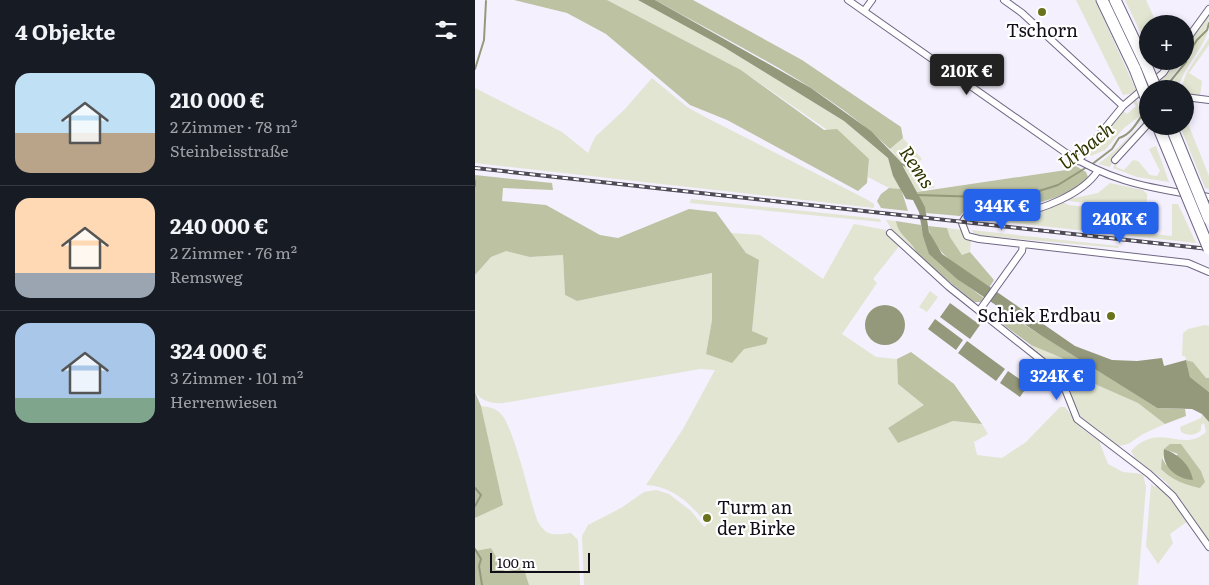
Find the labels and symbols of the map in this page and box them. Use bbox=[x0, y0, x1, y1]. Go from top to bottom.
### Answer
marker: Tschorn bbox=[1036, 6, 1048, 18]
place label: Tschorn bbox=[1006, 16, 1078, 43]
pin: 210K € bbox=[926, 54, 1008, 96]
water label: Urbach bbox=[1052, 115, 1119, 176]
water label: Rems bbox=[893, 139, 942, 194]
pin: 344K € bbox=[961, 188, 1043, 231]
pin: 240K € bbox=[1079, 202, 1161, 244]
place label: Schiek Erdbau bbox=[977, 301, 1101, 328]
marker: Schiek Erdbau bbox=[1105, 310, 1117, 322]
pin: 324K € bbox=[1016, 358, 1098, 401]
place label: Turm an der Birke bbox=[717, 493, 795, 541]
marker: Turm an der Birke bbox=[701, 512, 713, 524]
scale bar bbox=[490, 550, 590, 573]

